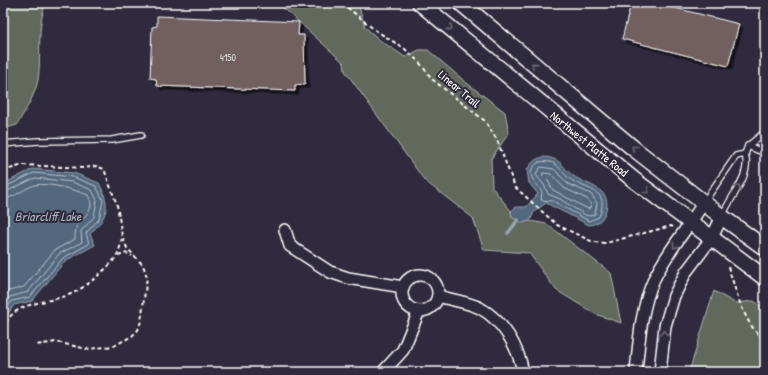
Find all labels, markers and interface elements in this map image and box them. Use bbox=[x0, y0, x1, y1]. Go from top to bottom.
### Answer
one-way arrow bbox=[445, 24, 452, 31]
house number: 4150 bbox=[220, 51, 237, 64]
one-way arrow bbox=[531, 62, 539, 69]
street label: Linear Trail bbox=[435, 66, 485, 112]
street label: Northwest Platte Road bbox=[547, 107, 632, 181]
one-way arrow bbox=[631, 146, 638, 153]
one-way arrow bbox=[733, 184, 741, 191]
one-way arrow bbox=[643, 186, 650, 193]
water label: Briarcliff Lake bbox=[15, 207, 82, 225]
one-way arrow bbox=[673, 242, 680, 249]
one-way arrow bbox=[659, 330, 668, 336]

